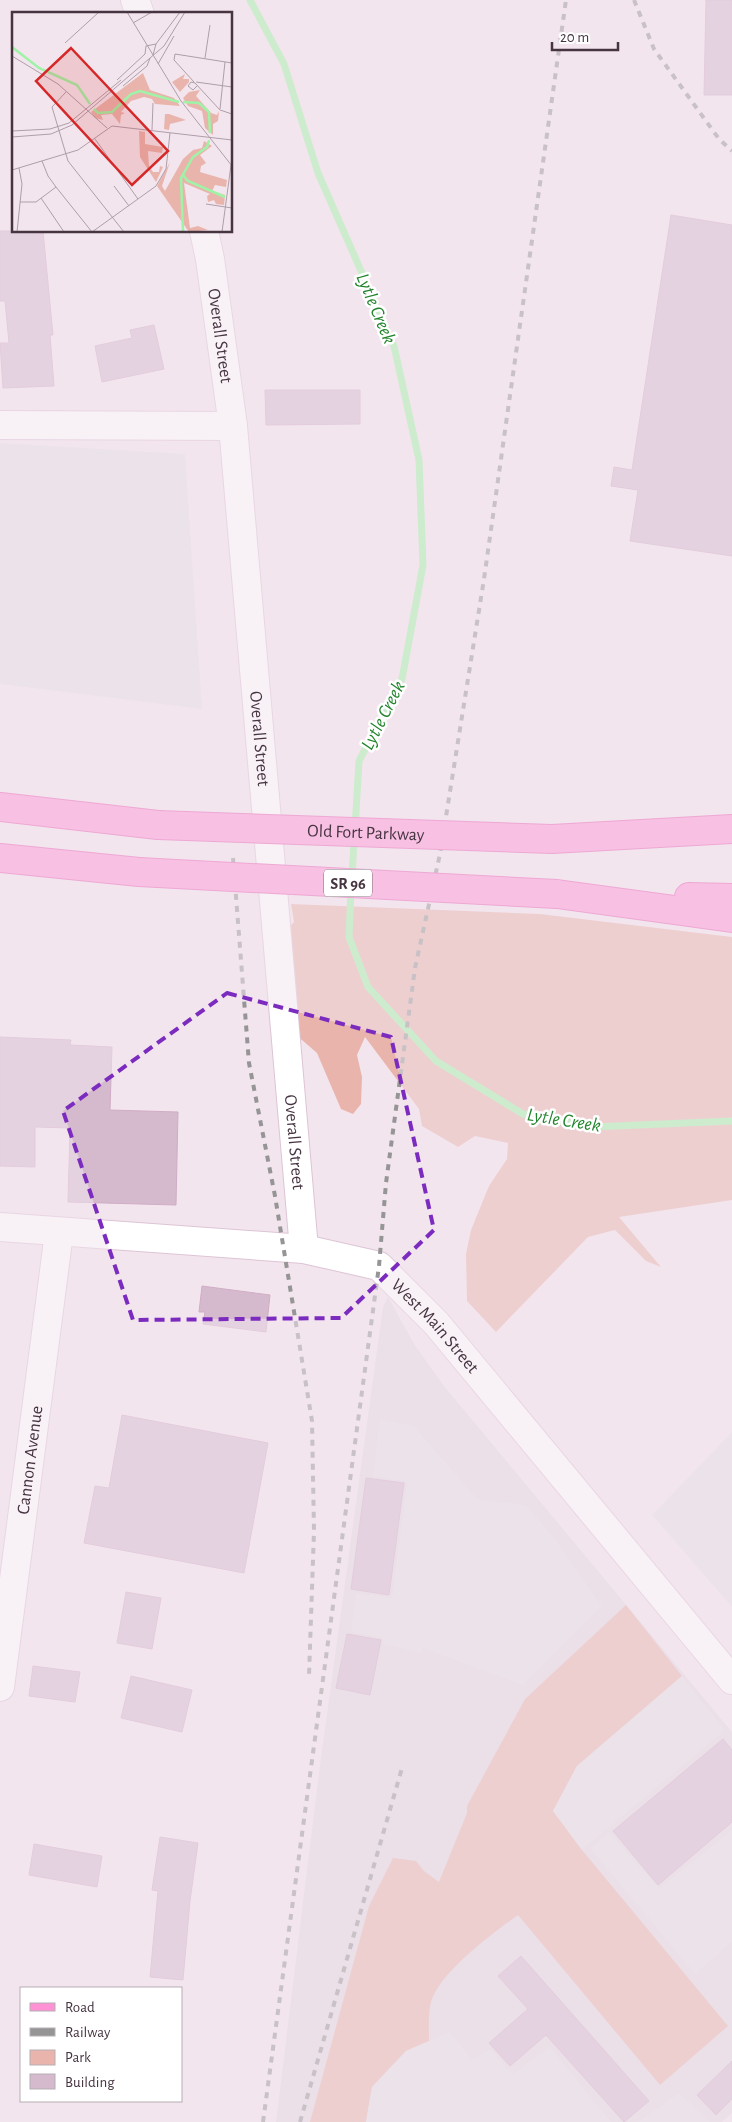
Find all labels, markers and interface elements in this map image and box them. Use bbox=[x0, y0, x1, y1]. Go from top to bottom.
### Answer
inset map bbox=[12, 12, 232, 232]
scale bar bbox=[552, 20, 618, 52]
text: 20 m bbox=[560, 30, 589, 45]
water label: Lytle Creek bbox=[352, 271, 399, 347]
street label: Overall Street bbox=[204, 287, 235, 385]
water label: Lytle Creek bbox=[358, 678, 409, 753]
street label: Overall Street bbox=[246, 690, 272, 787]
street label: Old Fort Parkway bbox=[307, 822, 425, 844]
road number: SR 96 bbox=[324, 870, 372, 896]
street label: Overall Street bbox=[281, 1094, 307, 1191]
water label: Lytle Creek bbox=[526, 1105, 602, 1136]
street label: West Main Street bbox=[388, 1276, 482, 1377]
street label: Cannon Avenue bbox=[15, 1405, 46, 1515]
legend bbox=[20, 1987, 182, 2102]
text: Road bbox=[65, 2000, 95, 2015]
text: Railway bbox=[65, 2025, 111, 2040]
text: Park bbox=[65, 2050, 91, 2065]
text: Building bbox=[65, 2075, 115, 2090]

